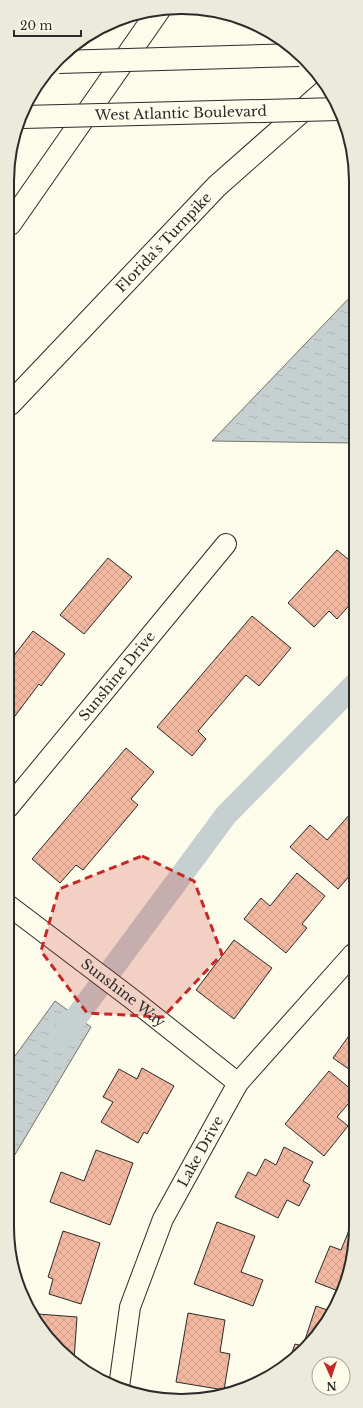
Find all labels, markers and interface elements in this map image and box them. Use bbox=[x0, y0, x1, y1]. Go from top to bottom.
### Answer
scale bar bbox=[14, 12, 81, 38]
text: 20 m bbox=[20, 18, 52, 33]
street label: West Atlantic Boulevard bbox=[94, 102, 268, 124]
street label: Florida's Turnpike bbox=[112, 189, 215, 296]
street label: Sunshine Drive bbox=[75, 628, 159, 725]
street label: Sunshine Way bbox=[78, 955, 169, 1031]
street label: Lake Drive bbox=[174, 1113, 227, 1190]
north arrow bbox=[311, 1356, 351, 1396]
text: N bbox=[325, 1379, 337, 1393]

